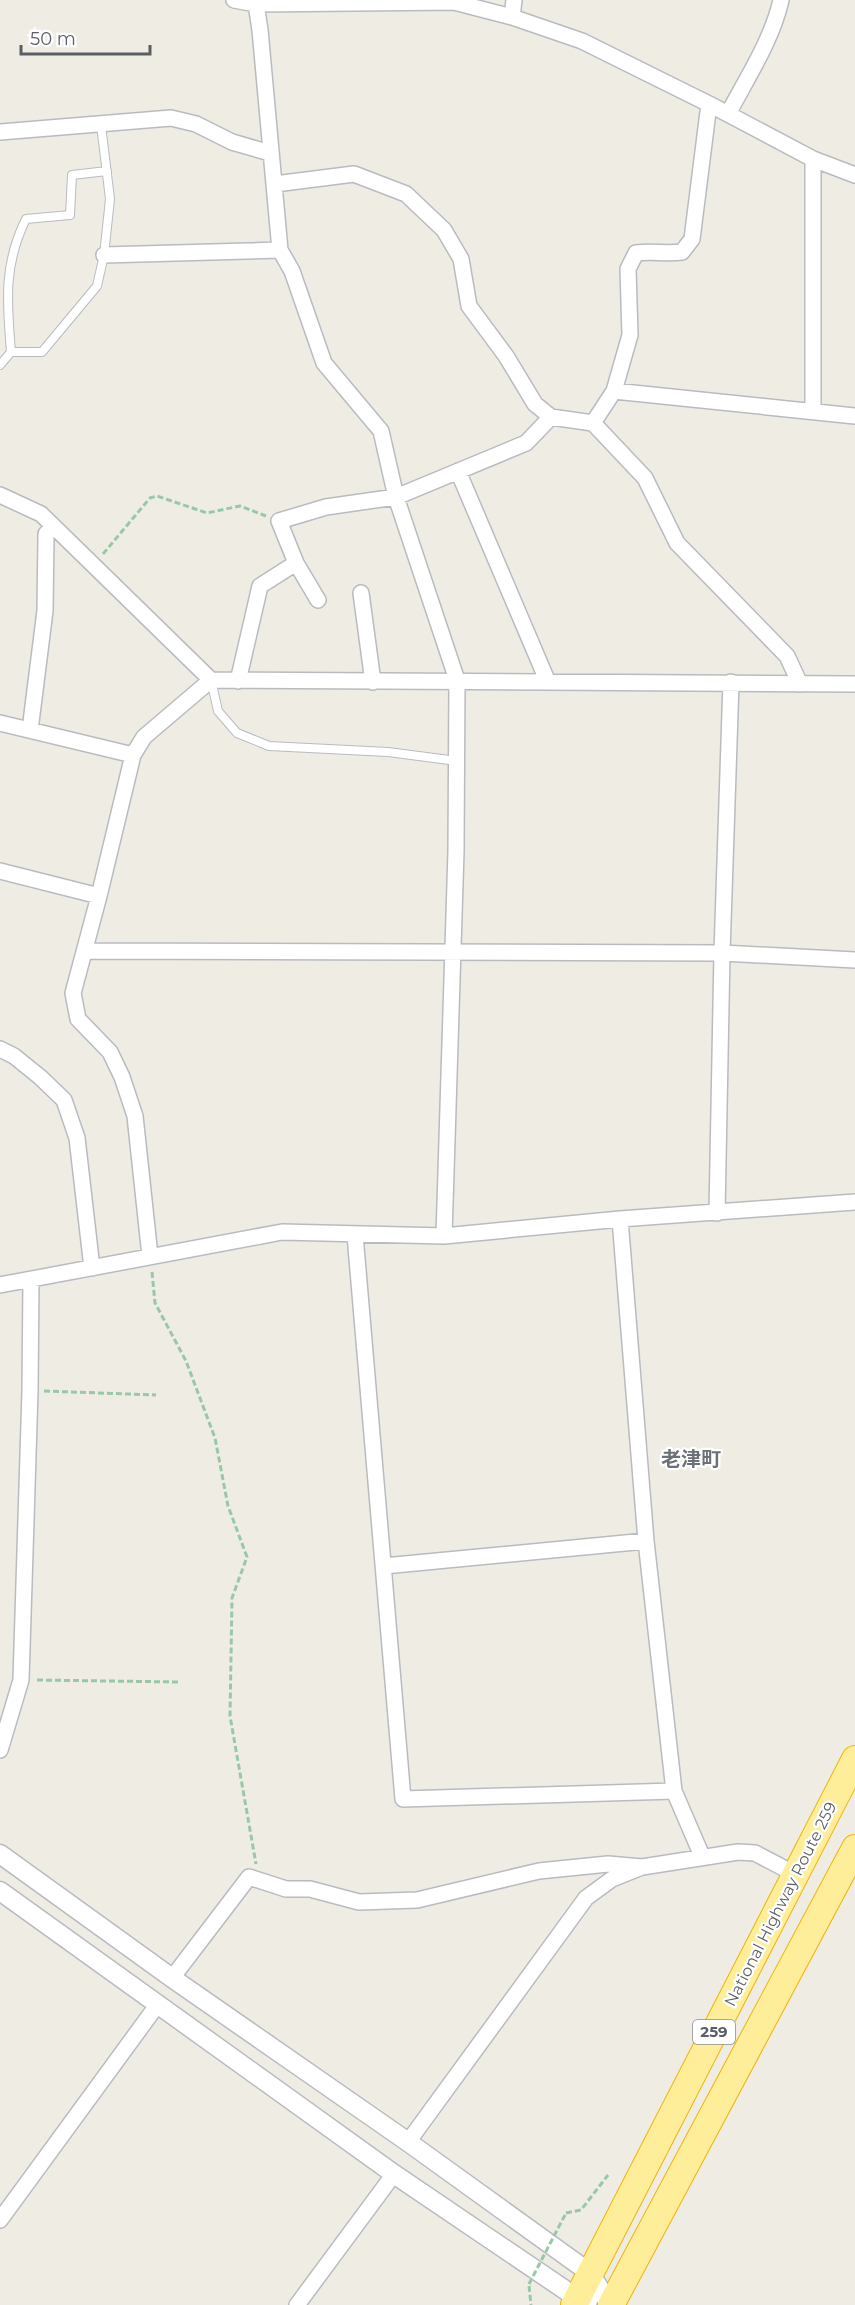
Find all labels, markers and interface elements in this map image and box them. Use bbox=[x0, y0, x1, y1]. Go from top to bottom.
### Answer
scale bar bbox=[21, 18, 150, 56]
text: 50 m bbox=[30, 28, 76, 50]
district label: 老津町 bbox=[661, 1447, 721, 1471]
street label: National Highway Route 259 bbox=[720, 1799, 840, 2010]
road number: 259 bbox=[693, 2020, 735, 2044]

